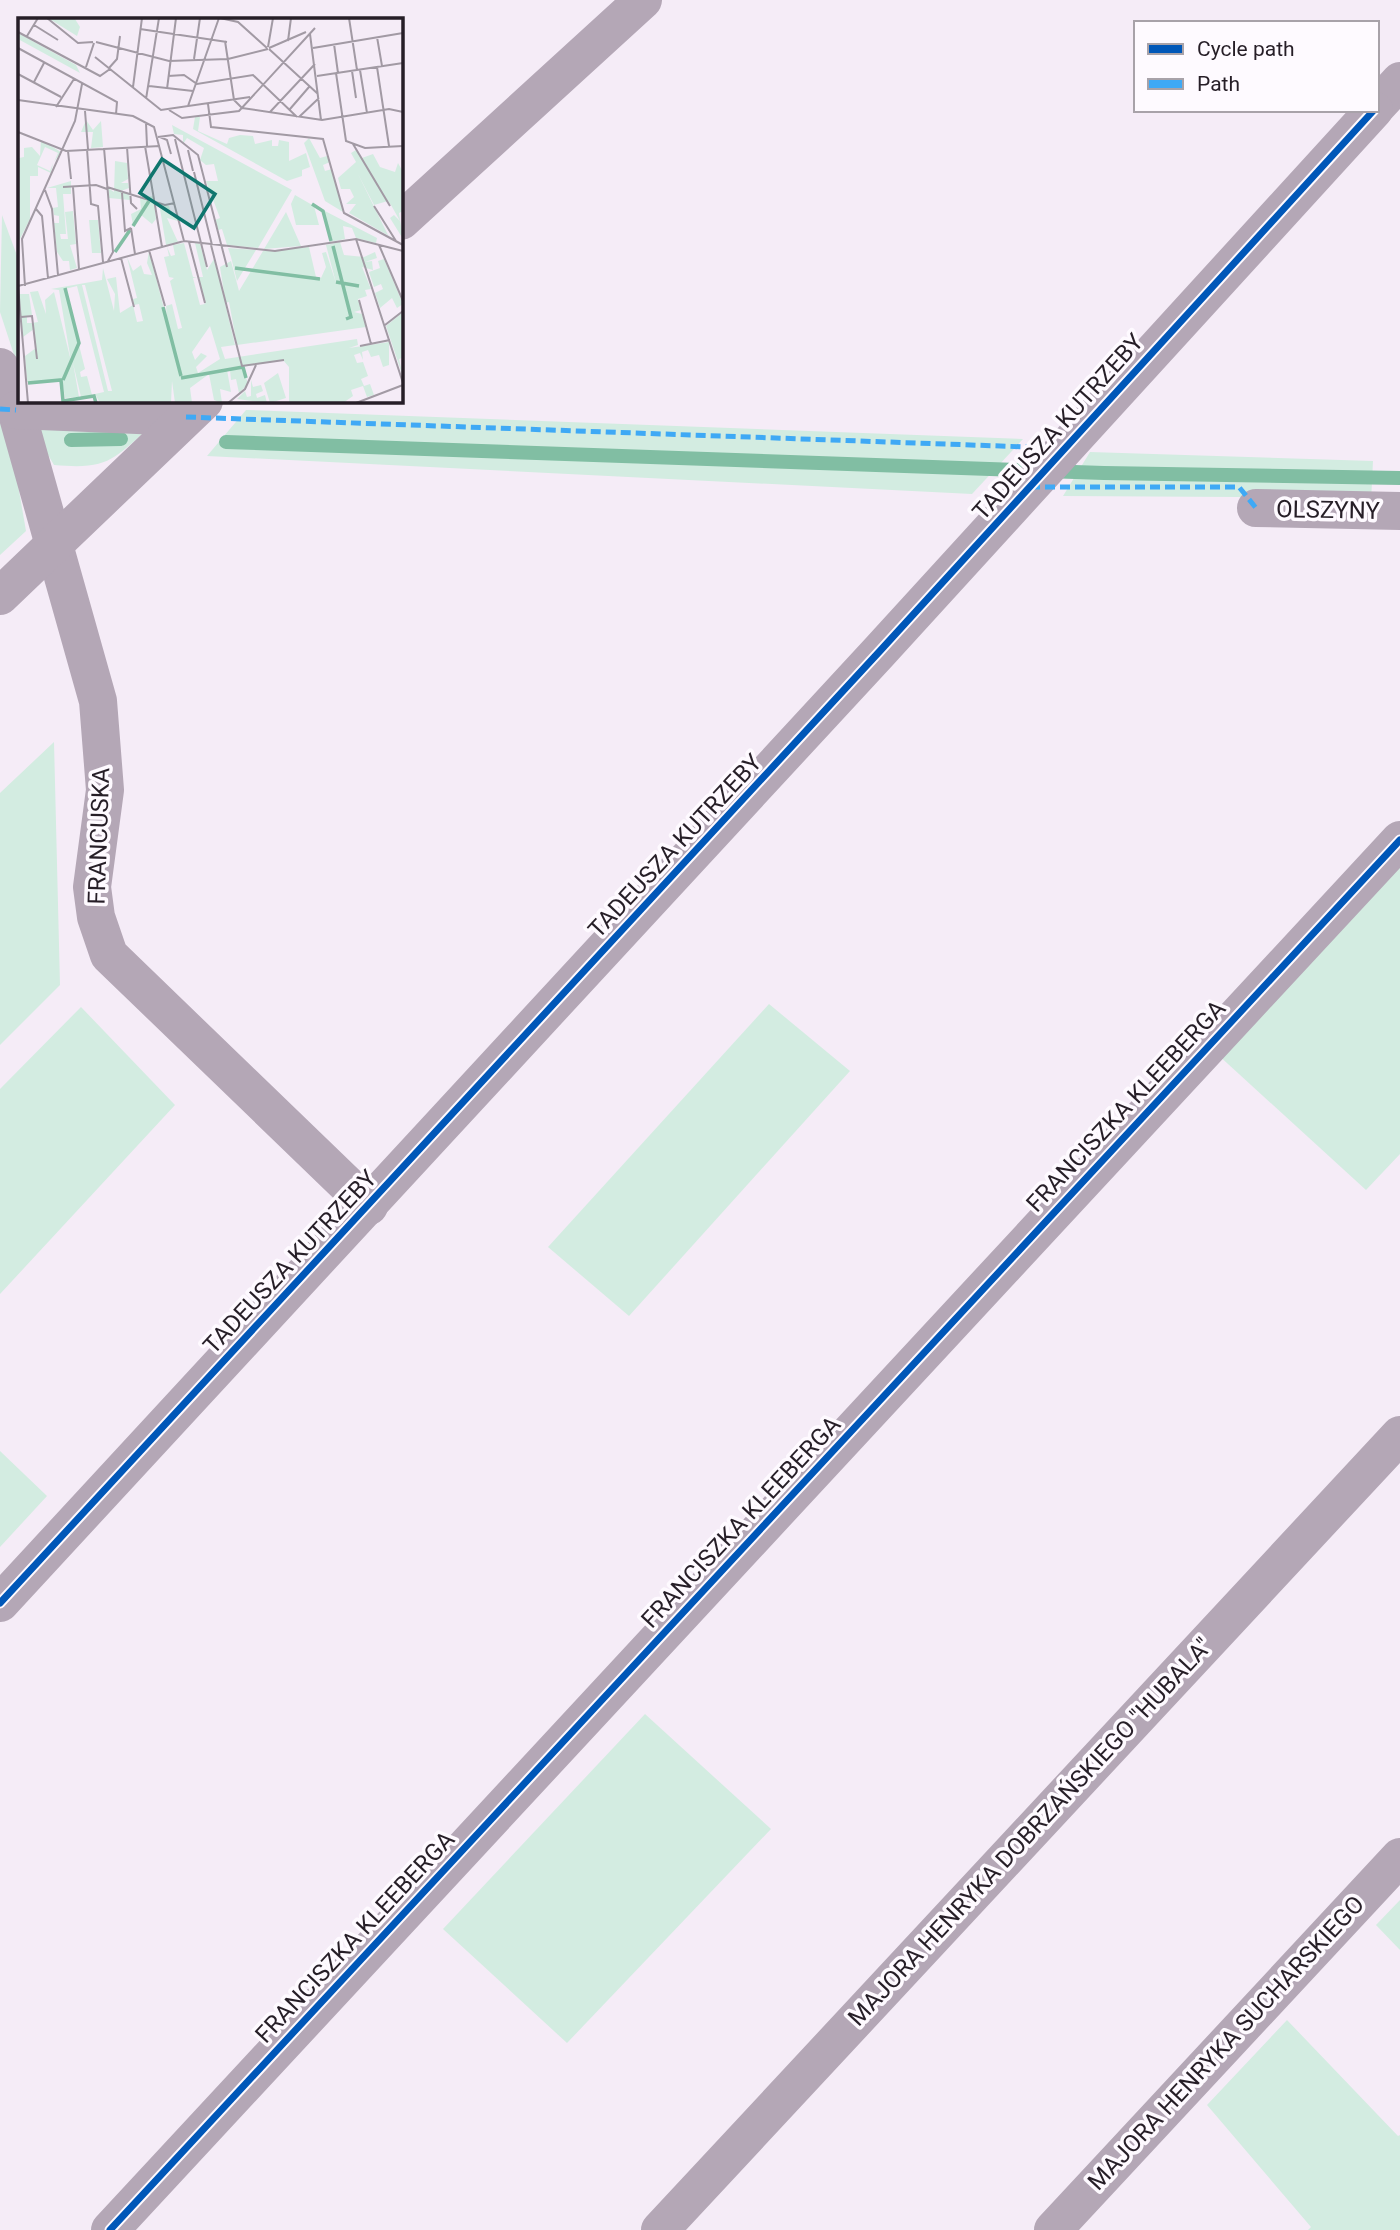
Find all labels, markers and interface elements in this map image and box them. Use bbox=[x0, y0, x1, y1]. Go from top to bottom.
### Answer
inset map bbox=[18, 18, 402, 402]
legend bbox=[1134, 21, 1379, 112]
text: Cycle path bbox=[1197, 37, 1295, 61]
text: Path bbox=[1197, 72, 1240, 96]
street label: TADEUSZA KUTRZEBY bbox=[967, 328, 1149, 526]
street label: OLSZYNY bbox=[1276, 495, 1381, 525]
street label: TADEUSZA KUTRZEBY bbox=[583, 748, 768, 944]
street label: FRANCUSKA bbox=[83, 767, 115, 905]
street label: FRANCISZKA KLEEBERGA bbox=[1021, 994, 1232, 1218]
street label: TADEUSZA KUTRZEBY bbox=[198, 1164, 383, 1360]
street label: FRANCISZKA KLEEBERGA bbox=[636, 1410, 847, 1634]
street label: MAJORA HENRYKA DOBRZAŃSKIEGO "HUBALA" bbox=[842, 1632, 1218, 2032]
street label: FRANCISZKA KLEEBERGA bbox=[250, 1825, 461, 2049]
street label: MAJORA HENRYKA SUCHARSKIEGO bbox=[1082, 1890, 1370, 2196]

